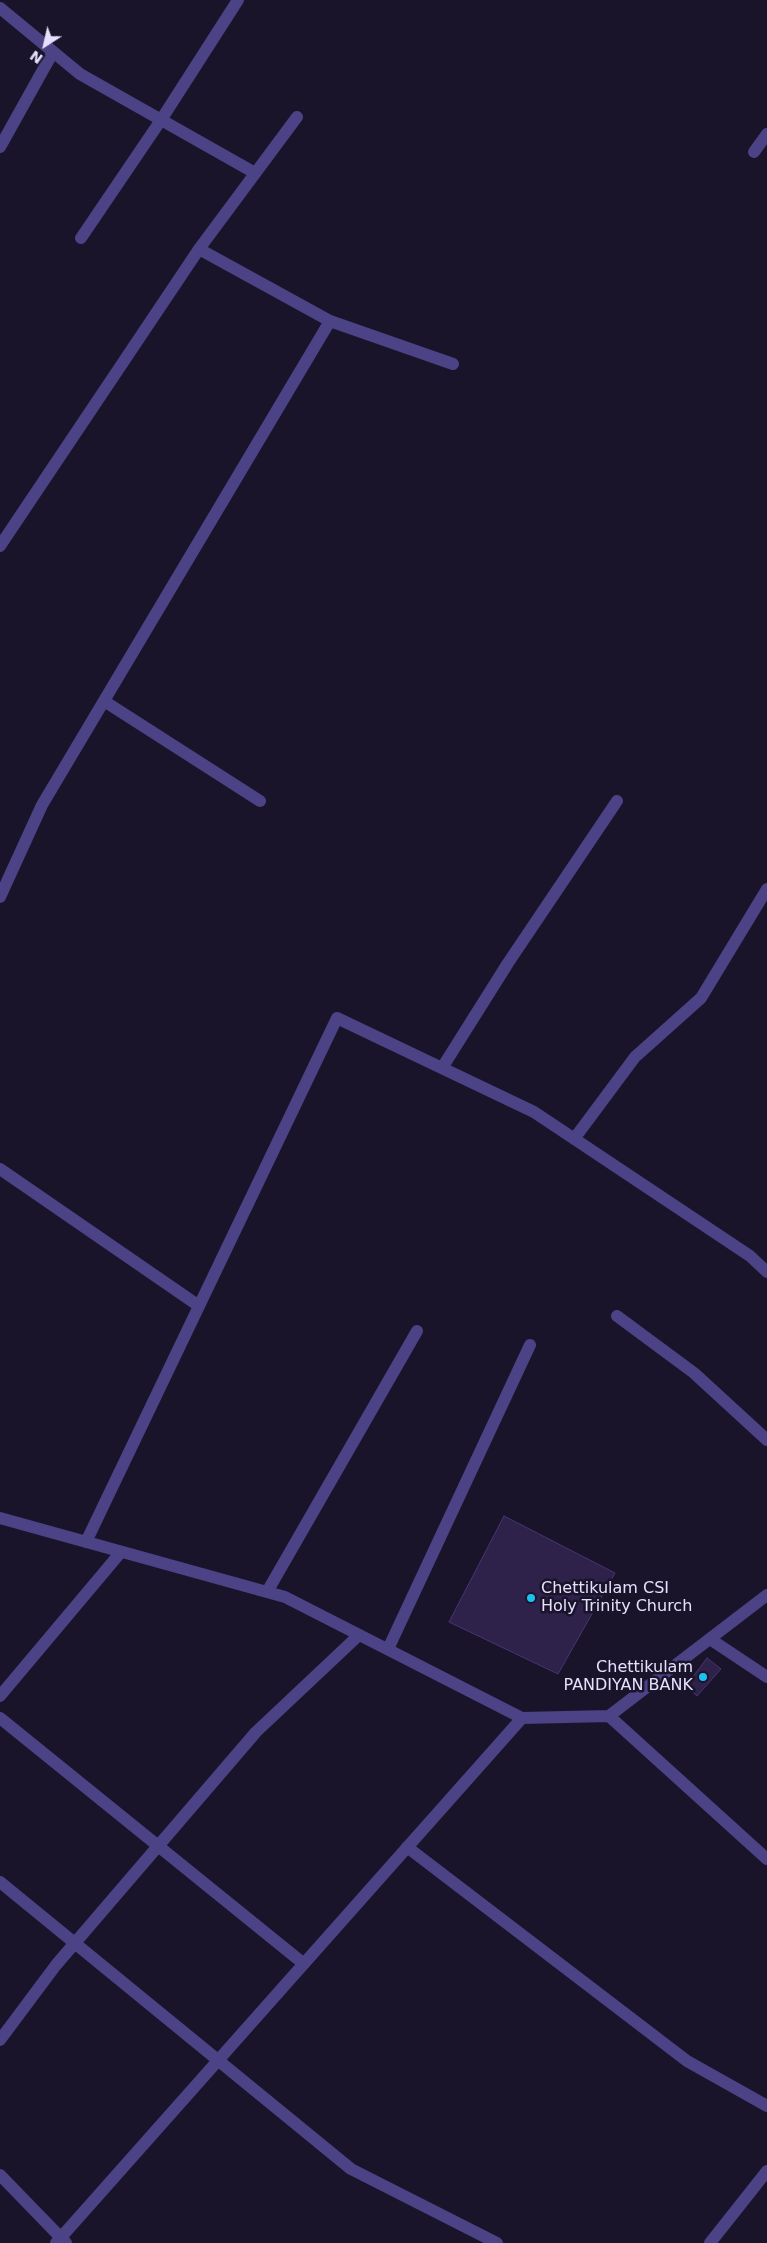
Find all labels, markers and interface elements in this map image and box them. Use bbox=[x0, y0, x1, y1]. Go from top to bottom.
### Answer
north arrow bbox=[20, 20, 70, 70]
text: N bbox=[27, 47, 46, 67]
place label: Chettikulam CSI Holy Trinity Church bbox=[541, 1579, 692, 1617]
marker: Chettikulam CSI Holy Trinity Church bbox=[525, 1592, 537, 1604]
place label: Chettikulam PANDIYAN BANK bbox=[564, 1658, 693, 1696]
marker: Chettikulam PANDIYAN BANK bbox=[697, 1671, 709, 1683]

